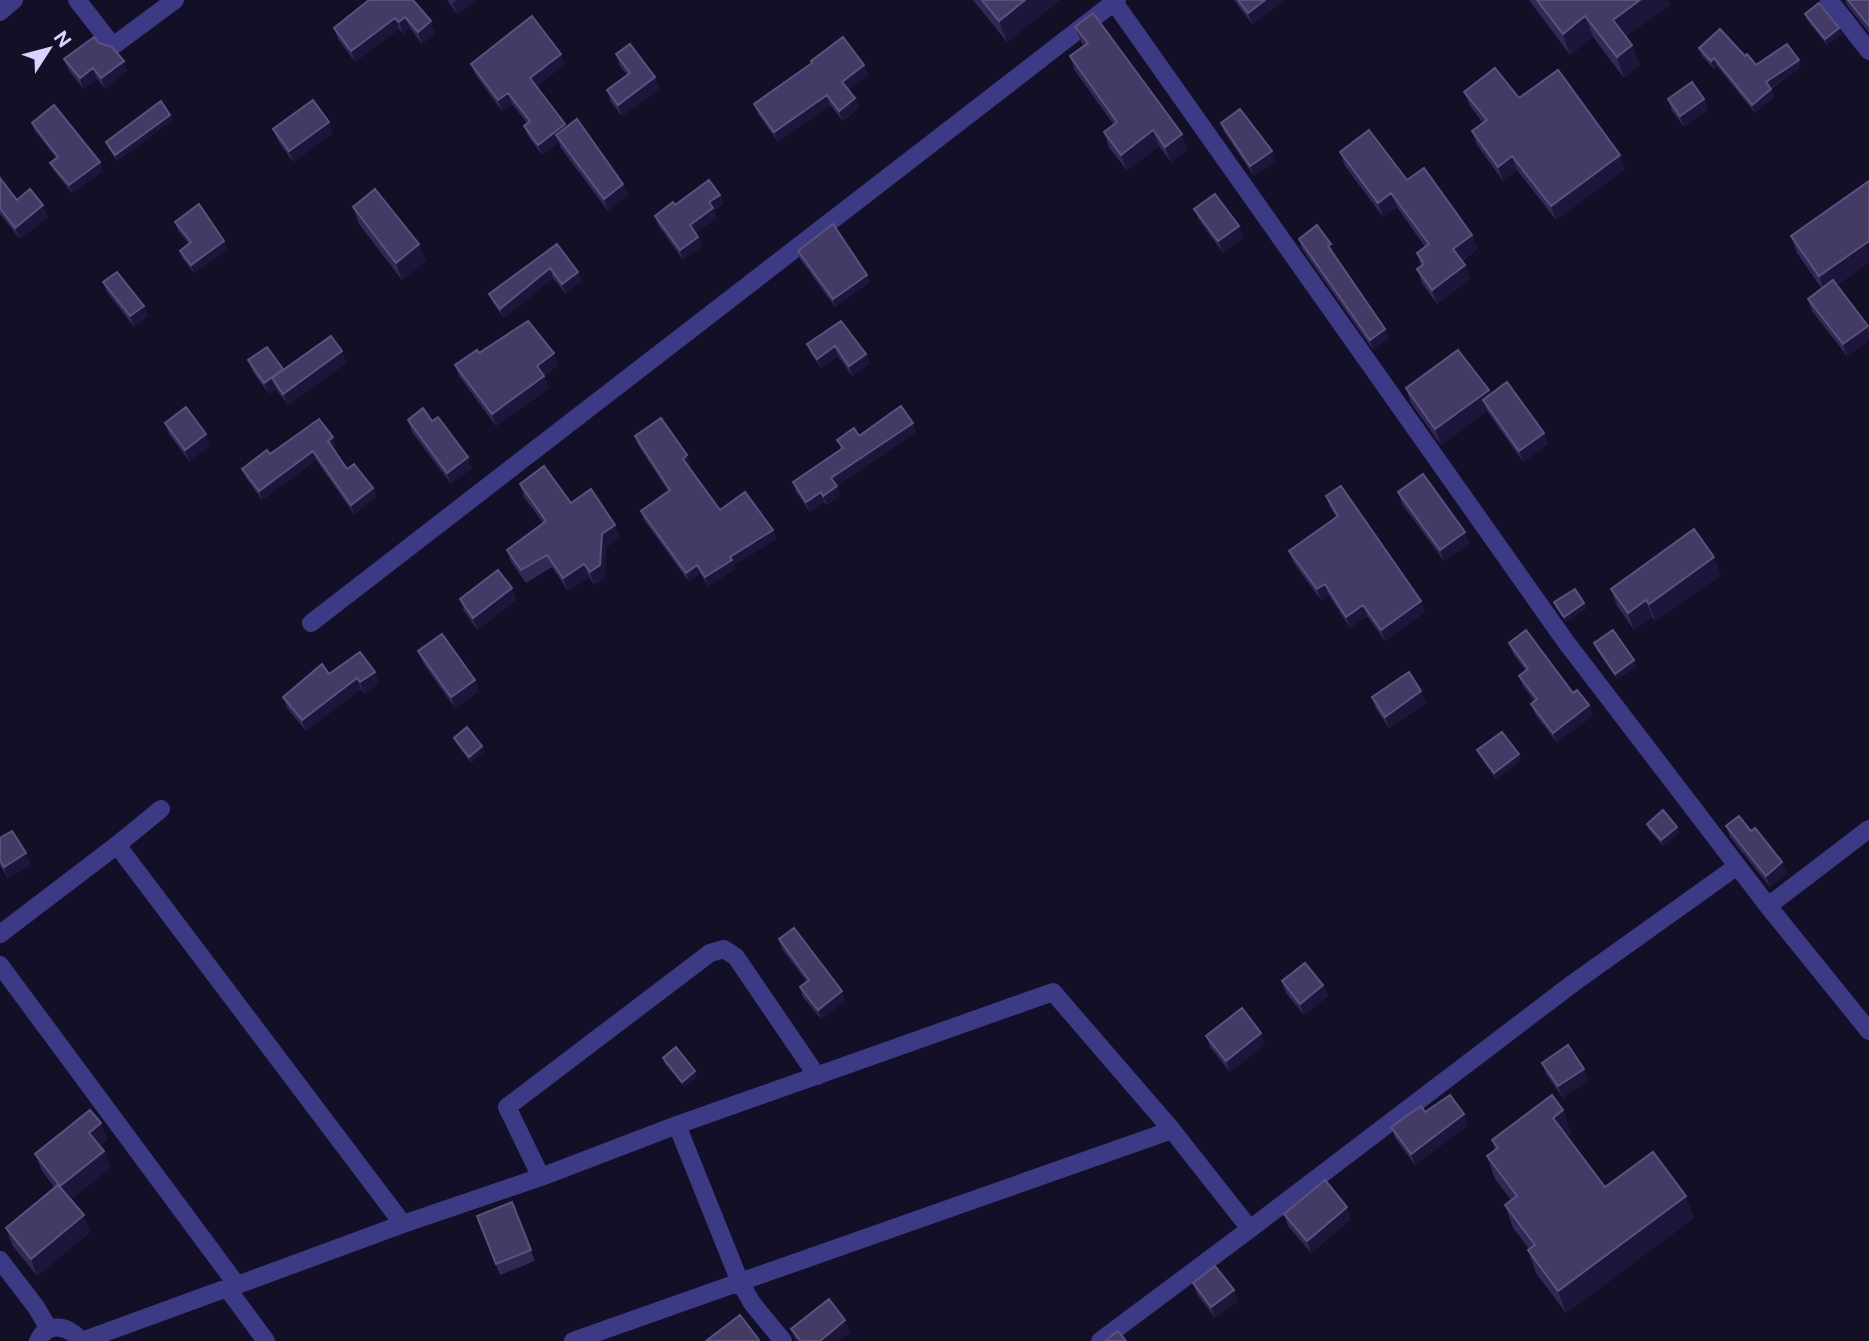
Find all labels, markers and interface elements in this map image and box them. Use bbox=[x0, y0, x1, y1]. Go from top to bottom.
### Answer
north arrow bbox=[14, 14, 84, 84]
text: N bbox=[49, 27, 76, 51]

